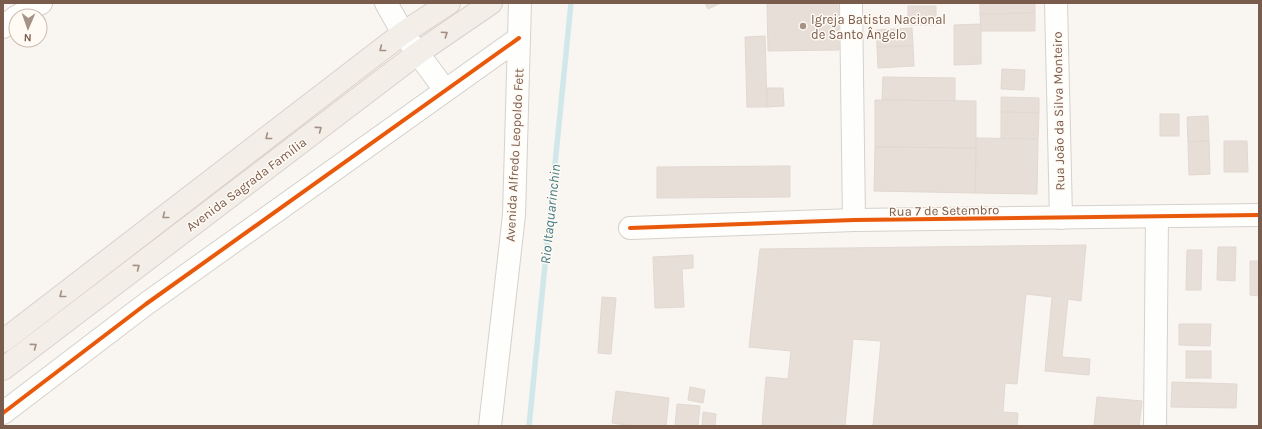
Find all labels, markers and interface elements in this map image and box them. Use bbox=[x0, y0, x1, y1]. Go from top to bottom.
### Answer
north arrow bbox=[8, 8, 48, 48]
place label: Igreja Batista Nacional de Santo Ângelo bbox=[811, 12, 946, 42]
marker: Igreja Batista Nacional de Santo Ângelo bbox=[798, 21, 808, 31]
text: N bbox=[23, 31, 32, 44]
one-way arrow bbox=[441, 31, 448, 39]
street label: Rua João da Silva Monteiro bbox=[1050, 31, 1067, 191]
one-way arrow bbox=[380, 44, 387, 51]
street label: Avenida Alfredo Leopoldo Fett bbox=[502, 68, 527, 242]
one-way arrow bbox=[314, 126, 321, 133]
one-way arrow bbox=[266, 132, 273, 139]
street label: Avenida Sagrada Família bbox=[183, 134, 309, 234]
water label: Rio Itaquarinchin bbox=[537, 163, 564, 265]
street label: Rua 7 de Setembro bbox=[889, 202, 999, 219]
one-way arrow bbox=[163, 211, 170, 218]
one-way arrow bbox=[133, 265, 140, 272]
one-way arrow bbox=[60, 291, 67, 298]
one-way arrow bbox=[30, 343, 37, 351]

